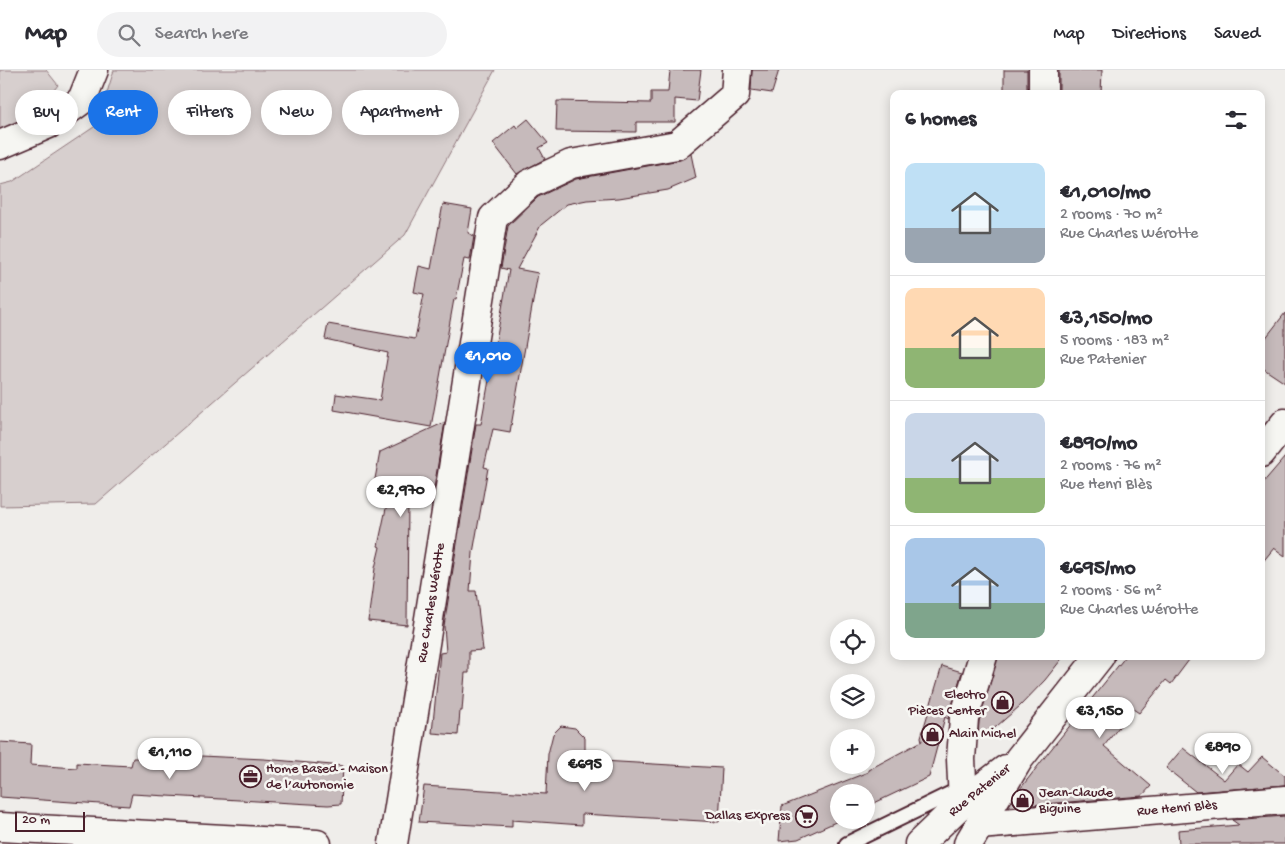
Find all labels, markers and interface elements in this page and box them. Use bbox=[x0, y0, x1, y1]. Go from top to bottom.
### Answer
search box bbox=[97, 12, 447, 57]
text: Map bbox=[25, 20, 67, 49]
icon: search bbox=[115, 21, 143, 49]
text: Search here bbox=[155, 23, 248, 46]
text: Map bbox=[1053, 24, 1085, 45]
text: Directions bbox=[1113, 24, 1186, 45]
text: Saved bbox=[1214, 24, 1260, 45]
chip: Buy bbox=[15, 90, 78, 135]
chip: Rent bbox=[88, 90, 158, 135]
chip: Filters bbox=[168, 90, 251, 135]
chip: New bbox=[261, 90, 332, 135]
chip: Apartment bbox=[342, 90, 459, 135]
icon: filters bbox=[1222, 106, 1250, 134]
text: 6 homes bbox=[905, 108, 976, 133]
text: €1,010/mo bbox=[1060, 181, 1151, 206]
icon: home bbox=[945, 183, 1005, 243]
text: 2 rooms · 70 m² bbox=[1060, 206, 1163, 225]
text: Rue Charles Wérotte bbox=[1060, 225, 1198, 244]
text: €3,150/mo bbox=[1060, 307, 1152, 332]
icon: home bbox=[945, 308, 1005, 368]
text: 5 rooms · 183 m² bbox=[1060, 332, 1169, 351]
pin: €1,010 bbox=[447, 342, 529, 384]
text: €1,010 bbox=[465, 348, 511, 367]
text: Rue Patenier bbox=[1060, 351, 1145, 370]
text: €890/mo bbox=[1060, 432, 1137, 457]
icon: home bbox=[945, 433, 1005, 493]
text: 2 rooms · 76 m² bbox=[1060, 457, 1162, 476]
pin: €2,970 bbox=[360, 476, 442, 518]
text: Rue Henri Blès bbox=[1060, 476, 1152, 495]
text: €2,970 bbox=[377, 482, 425, 501]
street label: Rue Charles Wérotte bbox=[414, 541, 450, 664]
text: €695/mo bbox=[1060, 557, 1136, 582]
icon: home bbox=[945, 558, 1005, 618]
text: 2 rooms · 56 m² bbox=[1060, 582, 1162, 601]
text: Rue Charles Wérotte bbox=[1060, 601, 1198, 620]
map controls bbox=[830, 619, 875, 829]
button: locate bbox=[830, 619, 875, 664]
button: layers bbox=[830, 674, 875, 719]
place label: Electro Pièces Center bbox=[907, 687, 987, 720]
shop icon: Electro Pièces Center bbox=[990, 691, 1014, 715]
pin: €3,150 bbox=[1059, 696, 1141, 739]
text: €3,150 bbox=[1077, 703, 1123, 722]
shop icon: Alain Michel bbox=[921, 722, 945, 746]
place label: Alain Michel bbox=[949, 726, 1016, 743]
button: + bbox=[830, 729, 875, 774]
pin: €890 bbox=[1193, 732, 1253, 775]
pin: €1,110 bbox=[129, 738, 211, 780]
text: €890 bbox=[1205, 739, 1241, 758]
text: €1,110 bbox=[148, 744, 192, 763]
pin: €695 bbox=[555, 750, 615, 792]
text: €695 bbox=[568, 756, 602, 775]
street label: Rue Patenier bbox=[946, 760, 1015, 821]
place label: Home Based - Maison de l’autonomie bbox=[266, 761, 388, 794]
office icon: Home Based - Maison de l’autonomie bbox=[238, 765, 262, 789]
button: − bbox=[830, 784, 875, 829]
place label: Jean-Claude Biguine bbox=[1038, 785, 1114, 818]
shop icon: Jean-Claude Biguine bbox=[1011, 789, 1035, 813]
street label: Rue Henri Blès bbox=[1136, 797, 1219, 821]
supermarket icon: Dallas Express bbox=[794, 804, 818, 828]
place label: Dallas Express bbox=[704, 808, 791, 825]
scale bar bbox=[15, 809, 85, 832]
text: 20 m bbox=[22, 812, 50, 829]

